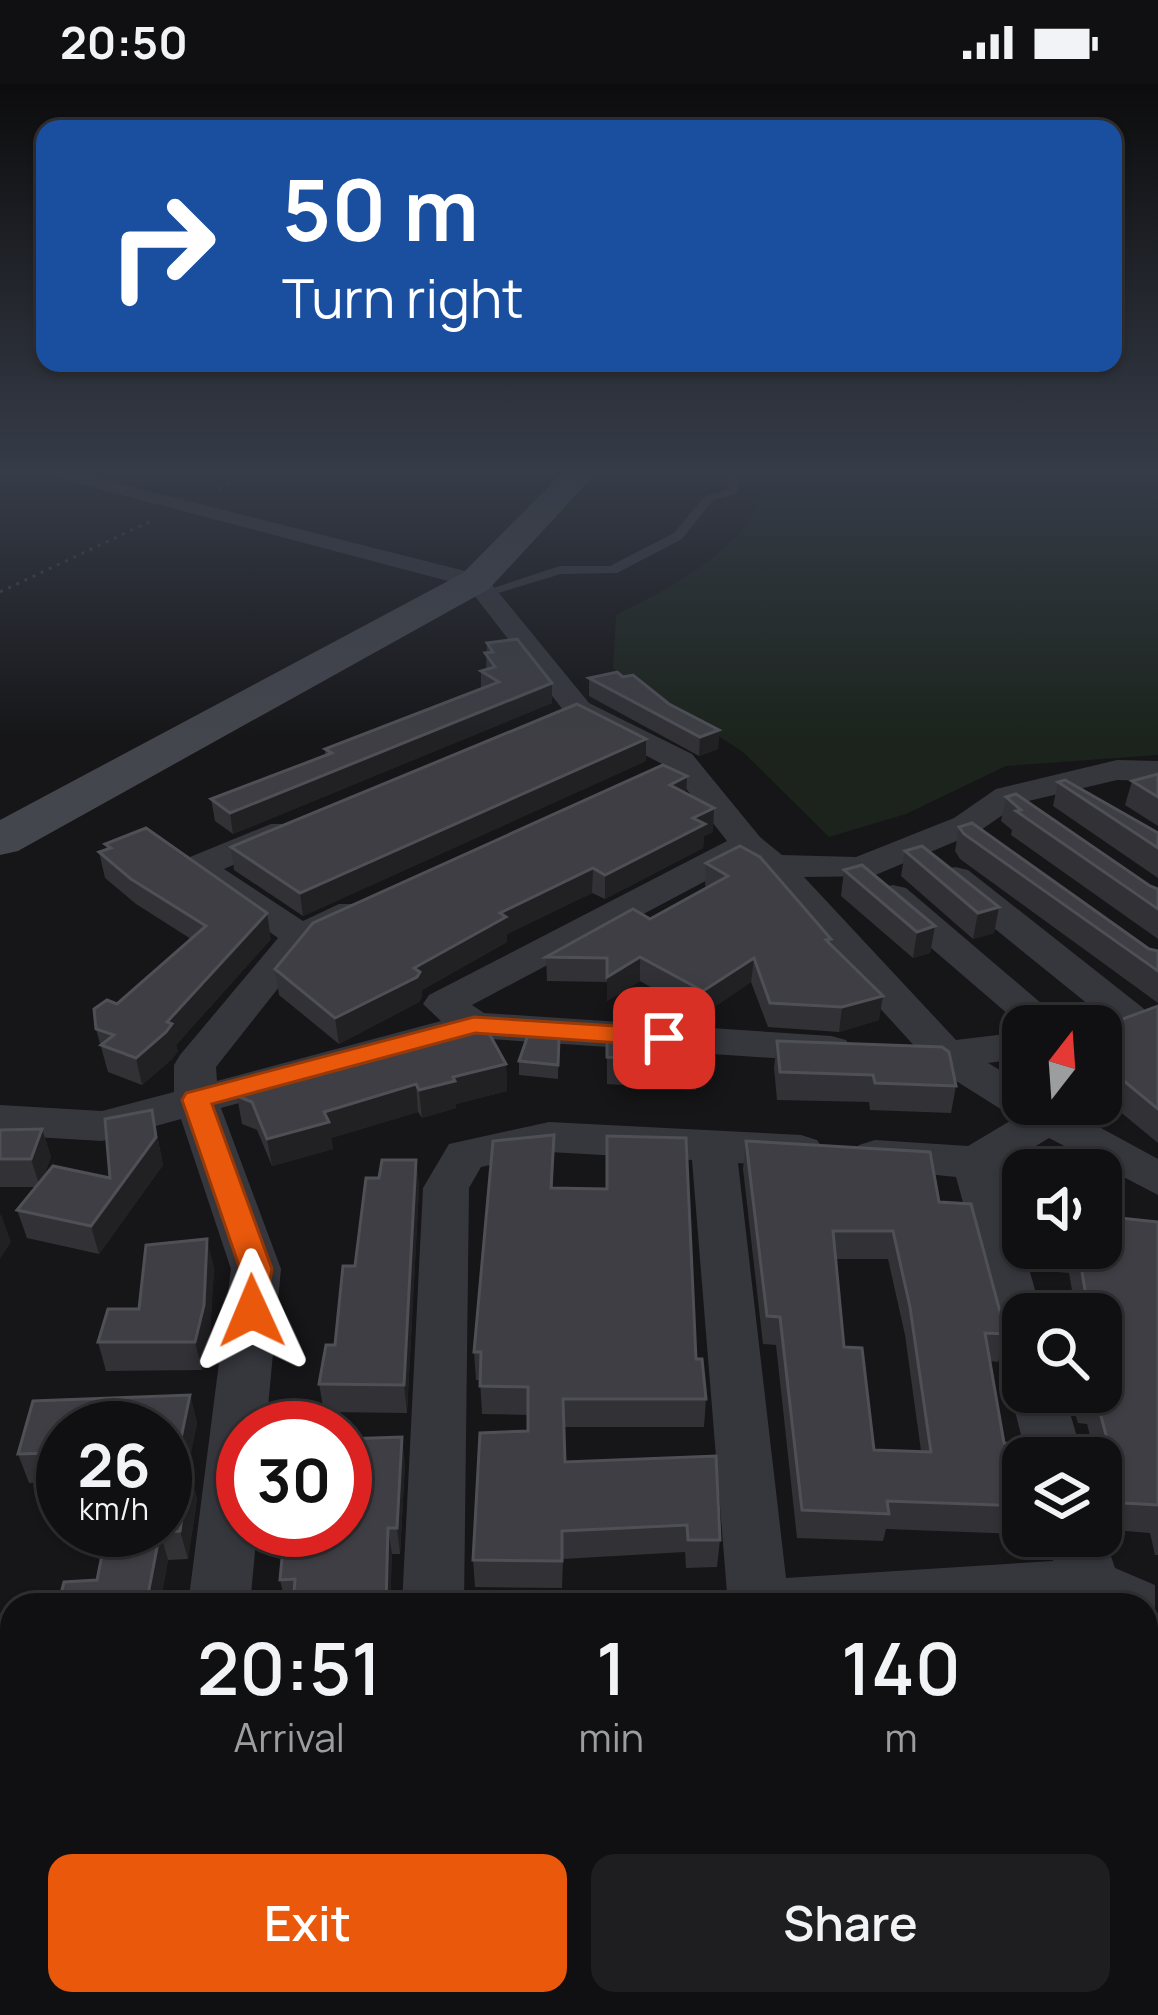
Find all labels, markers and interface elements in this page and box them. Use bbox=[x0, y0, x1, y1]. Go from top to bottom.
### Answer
text: 20:50 bbox=[60, 11, 188, 73]
text: 50 m bbox=[282, 151, 479, 266]
icon: right bbox=[84, 168, 240, 324]
text: Turn right bbox=[282, 260, 524, 334]
pin bbox=[613, 987, 715, 1089]
icon: arrive bbox=[631, 1005, 697, 1071]
north arrow bbox=[1002, 1005, 1122, 1125]
map controls bbox=[1002, 1005, 1122, 1557]
button: sound bbox=[1002, 1149, 1122, 1269]
position arrow bbox=[189, 1248, 315, 1374]
button: search bbox=[1002, 1293, 1122, 1413]
speed limit sign: 30 bbox=[216, 1401, 372, 1557]
text: 26 bbox=[77, 1423, 151, 1505]
button: layers bbox=[1002, 1437, 1122, 1557]
text: km/h bbox=[79, 1488, 149, 1529]
text: 20:51 bbox=[197, 1618, 382, 1717]
text: 1 bbox=[596, 1618, 626, 1717]
text: 140 bbox=[841, 1618, 961, 1717]
text: Arrival bbox=[234, 1710, 345, 1764]
text: min bbox=[579, 1710, 644, 1764]
text: m bbox=[884, 1710, 918, 1764]
button: Exit bbox=[48, 1854, 567, 1992]
button: Share bbox=[591, 1854, 1110, 1992]

